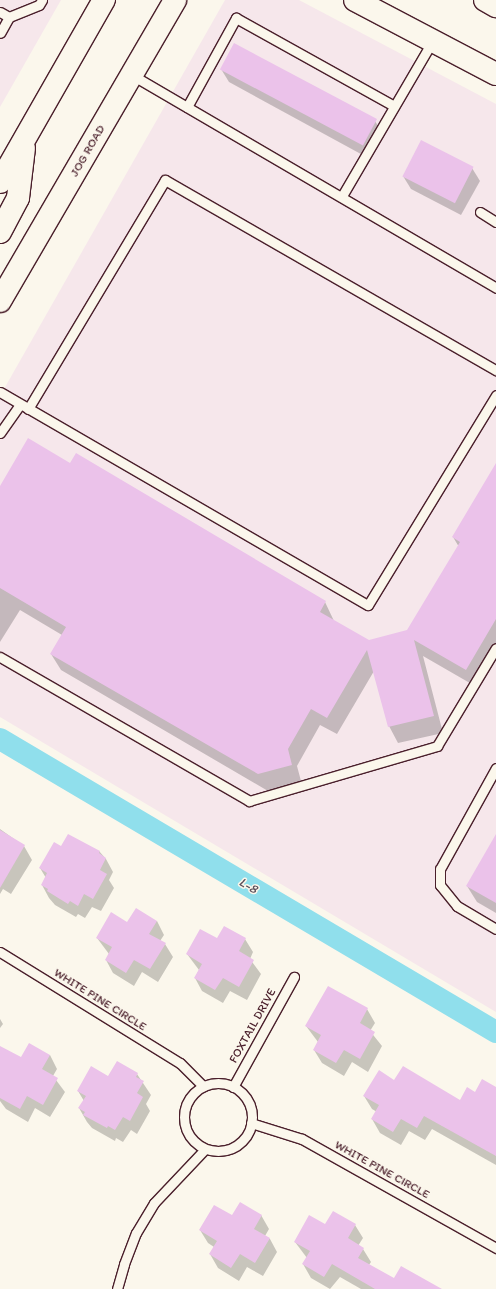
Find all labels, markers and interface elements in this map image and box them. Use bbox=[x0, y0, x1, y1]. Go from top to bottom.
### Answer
street label: JOG ROAD bbox=[68, 123, 108, 179]
water label: L-8 bbox=[236, 874, 260, 898]
street label: WHITE PINE CIRCLE bbox=[50, 965, 150, 1035]
street label: FOXTAIL DRIVE bbox=[226, 986, 280, 1066]
street label: WHITE PINE CIRCLE bbox=[331, 1137, 433, 1203]

